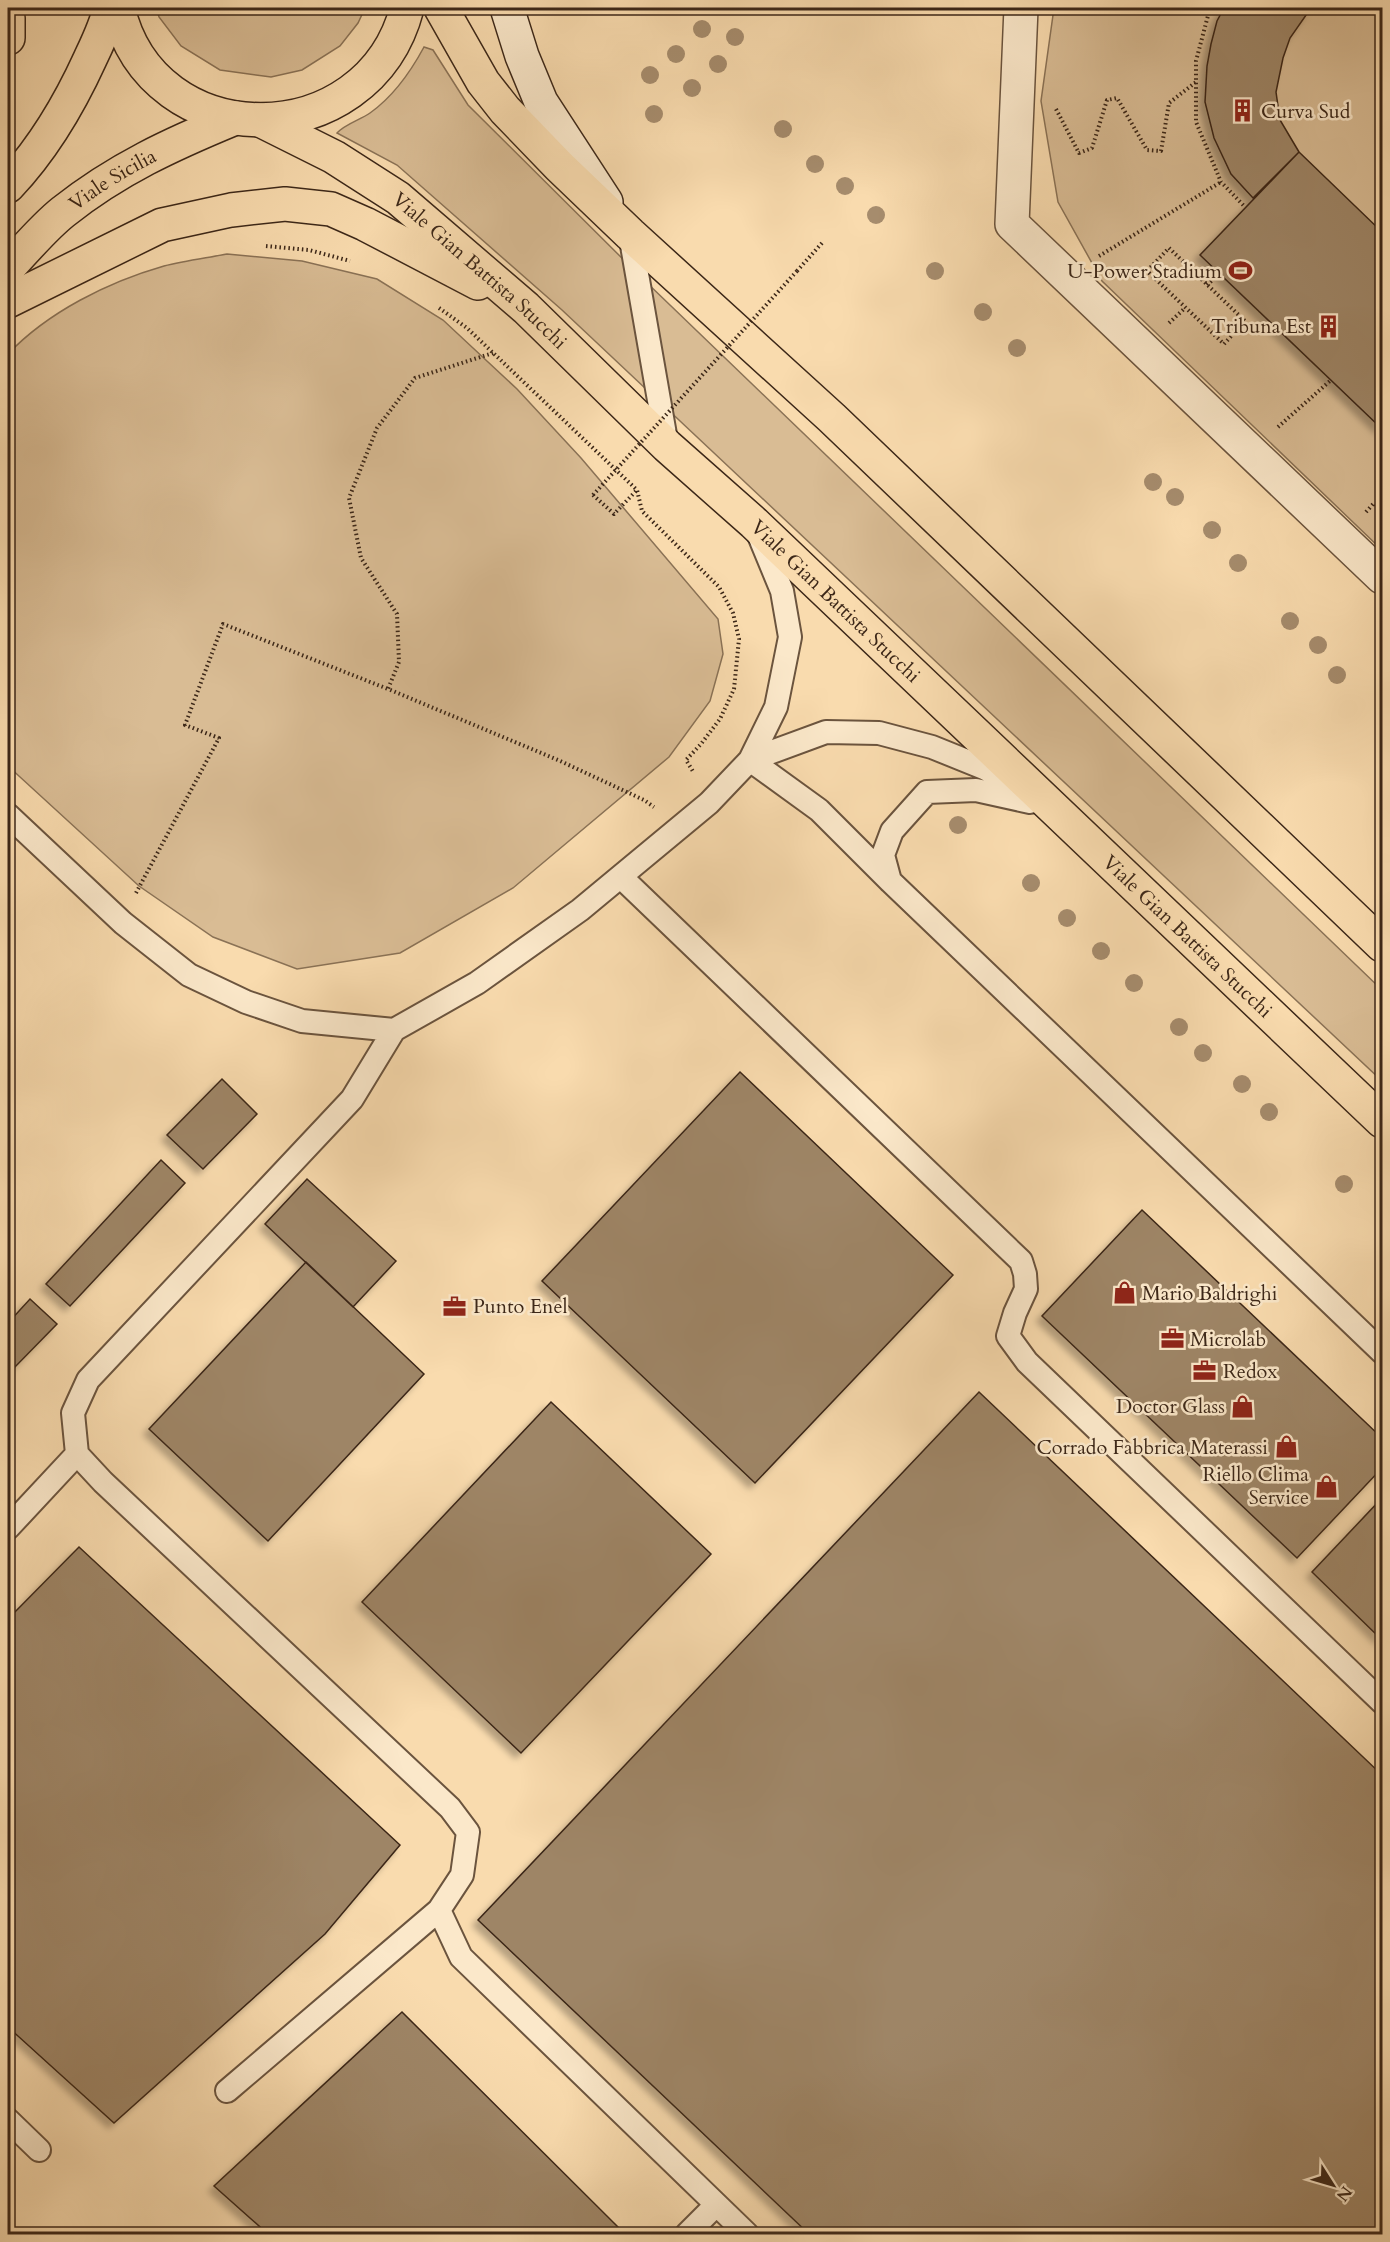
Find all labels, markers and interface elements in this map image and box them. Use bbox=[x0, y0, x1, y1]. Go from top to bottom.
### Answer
building icon: Curva Sud bbox=[1230, 98, 1256, 124]
place label: Curva Sud bbox=[1261, 98, 1351, 125]
street label: Viale Sicilia bbox=[63, 142, 161, 217]
street label: Viale Gian Battista Stucchi bbox=[386, 186, 573, 355]
place label: U-Power Stadium bbox=[1067, 258, 1222, 285]
sports icon: U-Power Stadium bbox=[1227, 258, 1253, 284]
place label: Tribuna Est bbox=[1211, 313, 1312, 340]
building icon: Tribuna Est bbox=[1316, 313, 1342, 339]
street label: Viale Gian Battista Stucchi bbox=[745, 514, 927, 689]
street label: Viale Gian Battista Stucchi bbox=[1097, 849, 1279, 1024]
shop icon: Mario Baldrighi bbox=[1111, 1280, 1137, 1306]
place label: Mario Baldrighi bbox=[1142, 1280, 1278, 1307]
office icon: Punto Enel bbox=[442, 1293, 468, 1319]
place label: Punto Enel bbox=[473, 1293, 568, 1320]
office icon: Microlab bbox=[1159, 1326, 1185, 1352]
place label: Microlab bbox=[1190, 1326, 1266, 1353]
office icon: Redox bbox=[1192, 1358, 1218, 1384]
place label: Redox bbox=[1223, 1358, 1277, 1385]
place label: Doctor Glass bbox=[1116, 1393, 1225, 1420]
shop icon: Doctor Glass bbox=[1230, 1393, 1256, 1419]
place label: Corrado Fabbrica Materassi bbox=[1036, 1434, 1268, 1461]
shop icon: Corrado Fabbrica Materassi bbox=[1273, 1434, 1299, 1460]
place label: Riello Clima Service bbox=[1203, 1461, 1309, 1511]
shop icon: Riello Clima Service bbox=[1314, 1473, 1340, 1499]
north arrow bbox=[1303, 2155, 1363, 2215]
text: N bbox=[1331, 2181, 1357, 2206]

